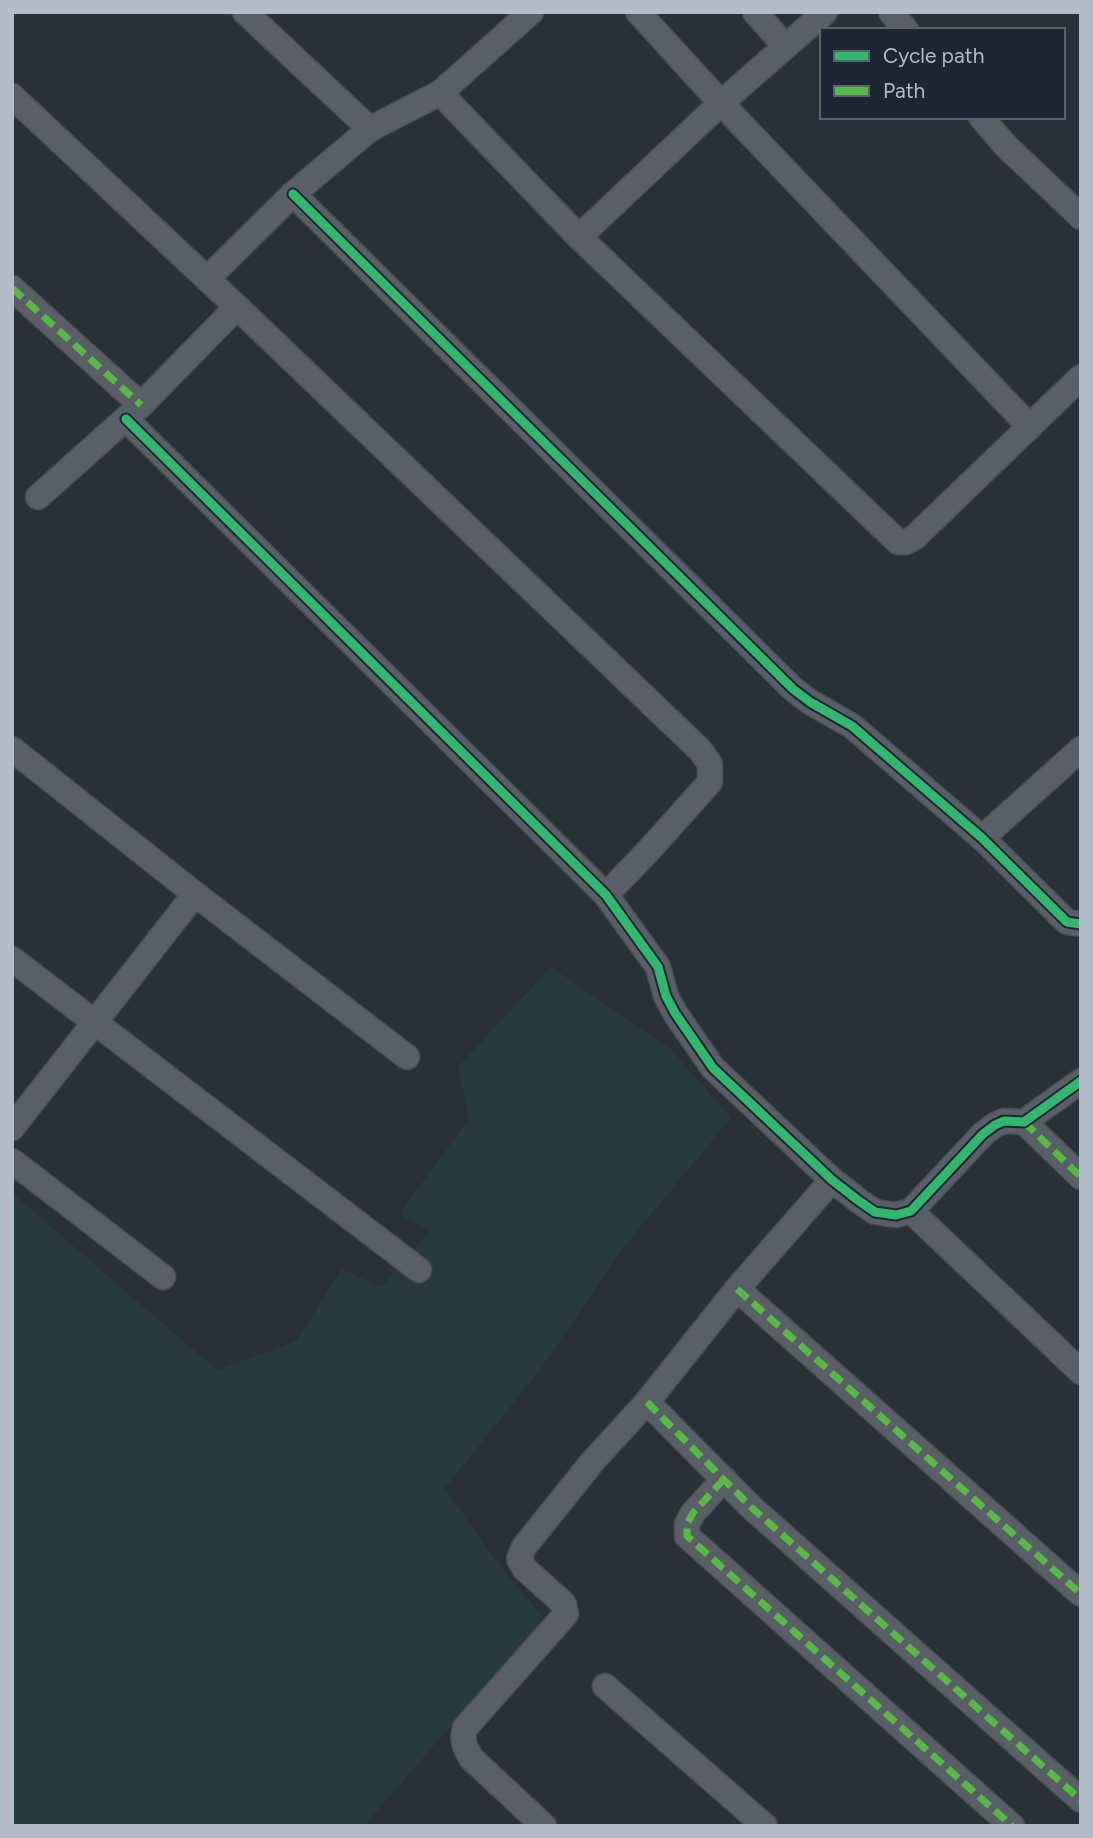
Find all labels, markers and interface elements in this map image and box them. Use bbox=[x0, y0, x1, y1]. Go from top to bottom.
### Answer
legend bbox=[820, 28, 1065, 119]
text: Cycle path bbox=[883, 43, 984, 68]
text: Path bbox=[883, 78, 925, 103]

